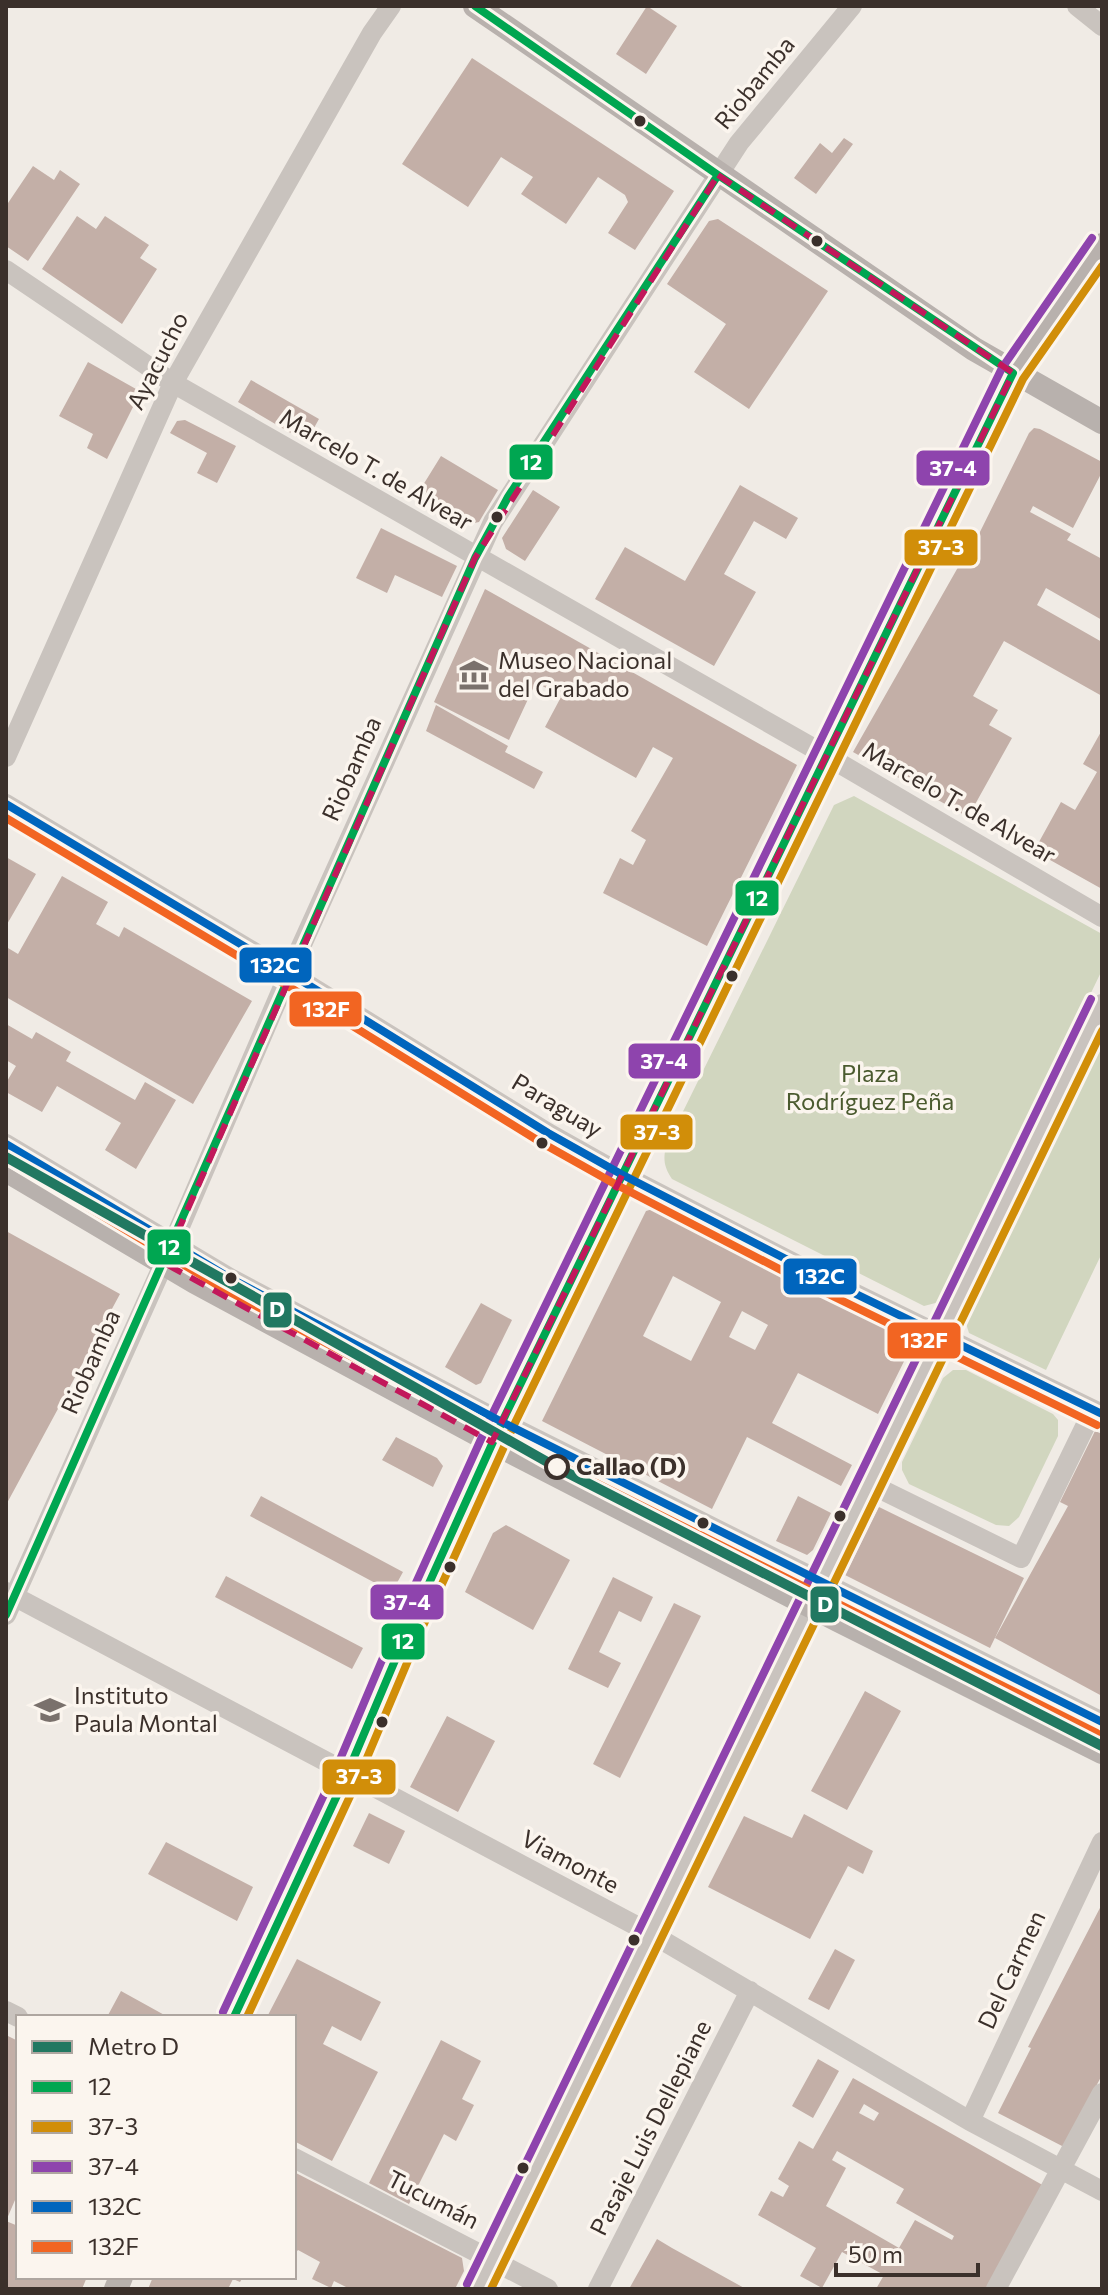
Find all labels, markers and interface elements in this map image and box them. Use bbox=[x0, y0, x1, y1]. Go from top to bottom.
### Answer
street label: Riobamba bbox=[708, 30, 800, 134]
unlabelled marker bbox=[632, 113, 648, 129]
unlabelled marker bbox=[809, 233, 825, 249]
street label: Ayacucho bbox=[120, 307, 194, 414]
street label: Marcelo T. de Alvear bbox=[275, 402, 479, 536]
line badge: 12 bbox=[508, 443, 554, 481]
text: 12 bbox=[520, 448, 542, 475]
line badge: 37-4 bbox=[915, 449, 991, 487]
text: 37-4 bbox=[929, 454, 977, 481]
unlabelled marker bbox=[489, 509, 505, 525]
line badge: 37-3 bbox=[903, 528, 979, 567]
text: 37-3 bbox=[918, 533, 964, 560]
place label: Museo Nacional del Grabado bbox=[498, 645, 672, 702]
museum icon: Museo Nacional del Grabado bbox=[457, 658, 491, 692]
street label: Riobamba bbox=[315, 712, 386, 825]
street label: Marcelo T. de Alvear bbox=[858, 735, 1062, 869]
line badge: 12 bbox=[734, 879, 780, 917]
text: 12 bbox=[746, 884, 768, 911]
line badge: 132C bbox=[238, 946, 313, 984]
text: 132C bbox=[250, 951, 300, 978]
unlabelled marker bbox=[724, 968, 740, 984]
line badge: 132F bbox=[288, 990, 363, 1028]
text: 132F bbox=[302, 995, 350, 1022]
line badge: 37-4 bbox=[627, 1042, 702, 1080]
text: 37-4 bbox=[640, 1047, 688, 1074]
park label: Plaza Rodríguez Peña bbox=[786, 1058, 954, 1115]
street label: Paraguay bbox=[507, 1066, 608, 1143]
line badge: 37-3 bbox=[619, 1113, 694, 1151]
text: 37-3 bbox=[634, 1118, 680, 1145]
unlabelled marker bbox=[534, 1135, 550, 1151]
line badge: 12 bbox=[146, 1228, 192, 1266]
text: 12 bbox=[158, 1233, 180, 1260]
line badge: 132C bbox=[782, 1257, 858, 1296]
text: 132C bbox=[795, 1262, 845, 1289]
unlabelled marker bbox=[223, 1270, 239, 1286]
line badge: D bbox=[262, 1291, 293, 1329]
text: D bbox=[269, 1295, 285, 1322]
street label: Riobamba bbox=[54, 1305, 125, 1418]
line badge: 132F bbox=[886, 1321, 962, 1360]
text: 132F bbox=[900, 1326, 948, 1353]
place label: Callao (D) bbox=[576, 1451, 686, 1480]
marker: Callao (D) bbox=[545, 1455, 569, 1479]
unlabelled marker bbox=[832, 1508, 848, 1524]
unlabelled marker bbox=[695, 1515, 711, 1531]
unlabelled marker bbox=[442, 1559, 458, 1575]
line badge: 37-4 bbox=[369, 1583, 445, 1621]
line badge: D bbox=[809, 1585, 840, 1624]
text: 37-4 bbox=[383, 1588, 431, 1615]
text: D bbox=[817, 1590, 833, 1617]
line badge: 12 bbox=[380, 1622, 426, 1661]
text: 12 bbox=[392, 1627, 414, 1654]
place label: Instituto Paula Montal bbox=[74, 1680, 218, 1737]
school or university icon: Instituto Paula Montal bbox=[33, 1693, 67, 1727]
unlabelled marker bbox=[374, 1714, 390, 1730]
line badge: 37-3 bbox=[321, 1758, 397, 1796]
text: 37-3 bbox=[336, 1762, 382, 1789]
street label: Viamonte bbox=[517, 1823, 625, 1898]
street label: Del Carmen bbox=[971, 1906, 1051, 2033]
unlabelled marker bbox=[626, 1932, 642, 1948]
legend bbox=[16, 2015, 296, 2279]
street label: Pasaje Luis Dellepiane bbox=[583, 2015, 717, 2240]
text: Metro D bbox=[88, 2031, 179, 2060]
text: 12 bbox=[88, 2071, 112, 2100]
text: 37-3 bbox=[88, 2111, 138, 2140]
text: 37-4 bbox=[88, 2151, 139, 2180]
unlabelled marker bbox=[515, 2160, 531, 2176]
street label: Tucumán bbox=[383, 2163, 484, 2234]
text: 132C bbox=[88, 2191, 142, 2220]
scale bar bbox=[836, 2227, 978, 2277]
text: 132F bbox=[88, 2231, 139, 2260]
text: 50 m bbox=[848, 2239, 903, 2268]

